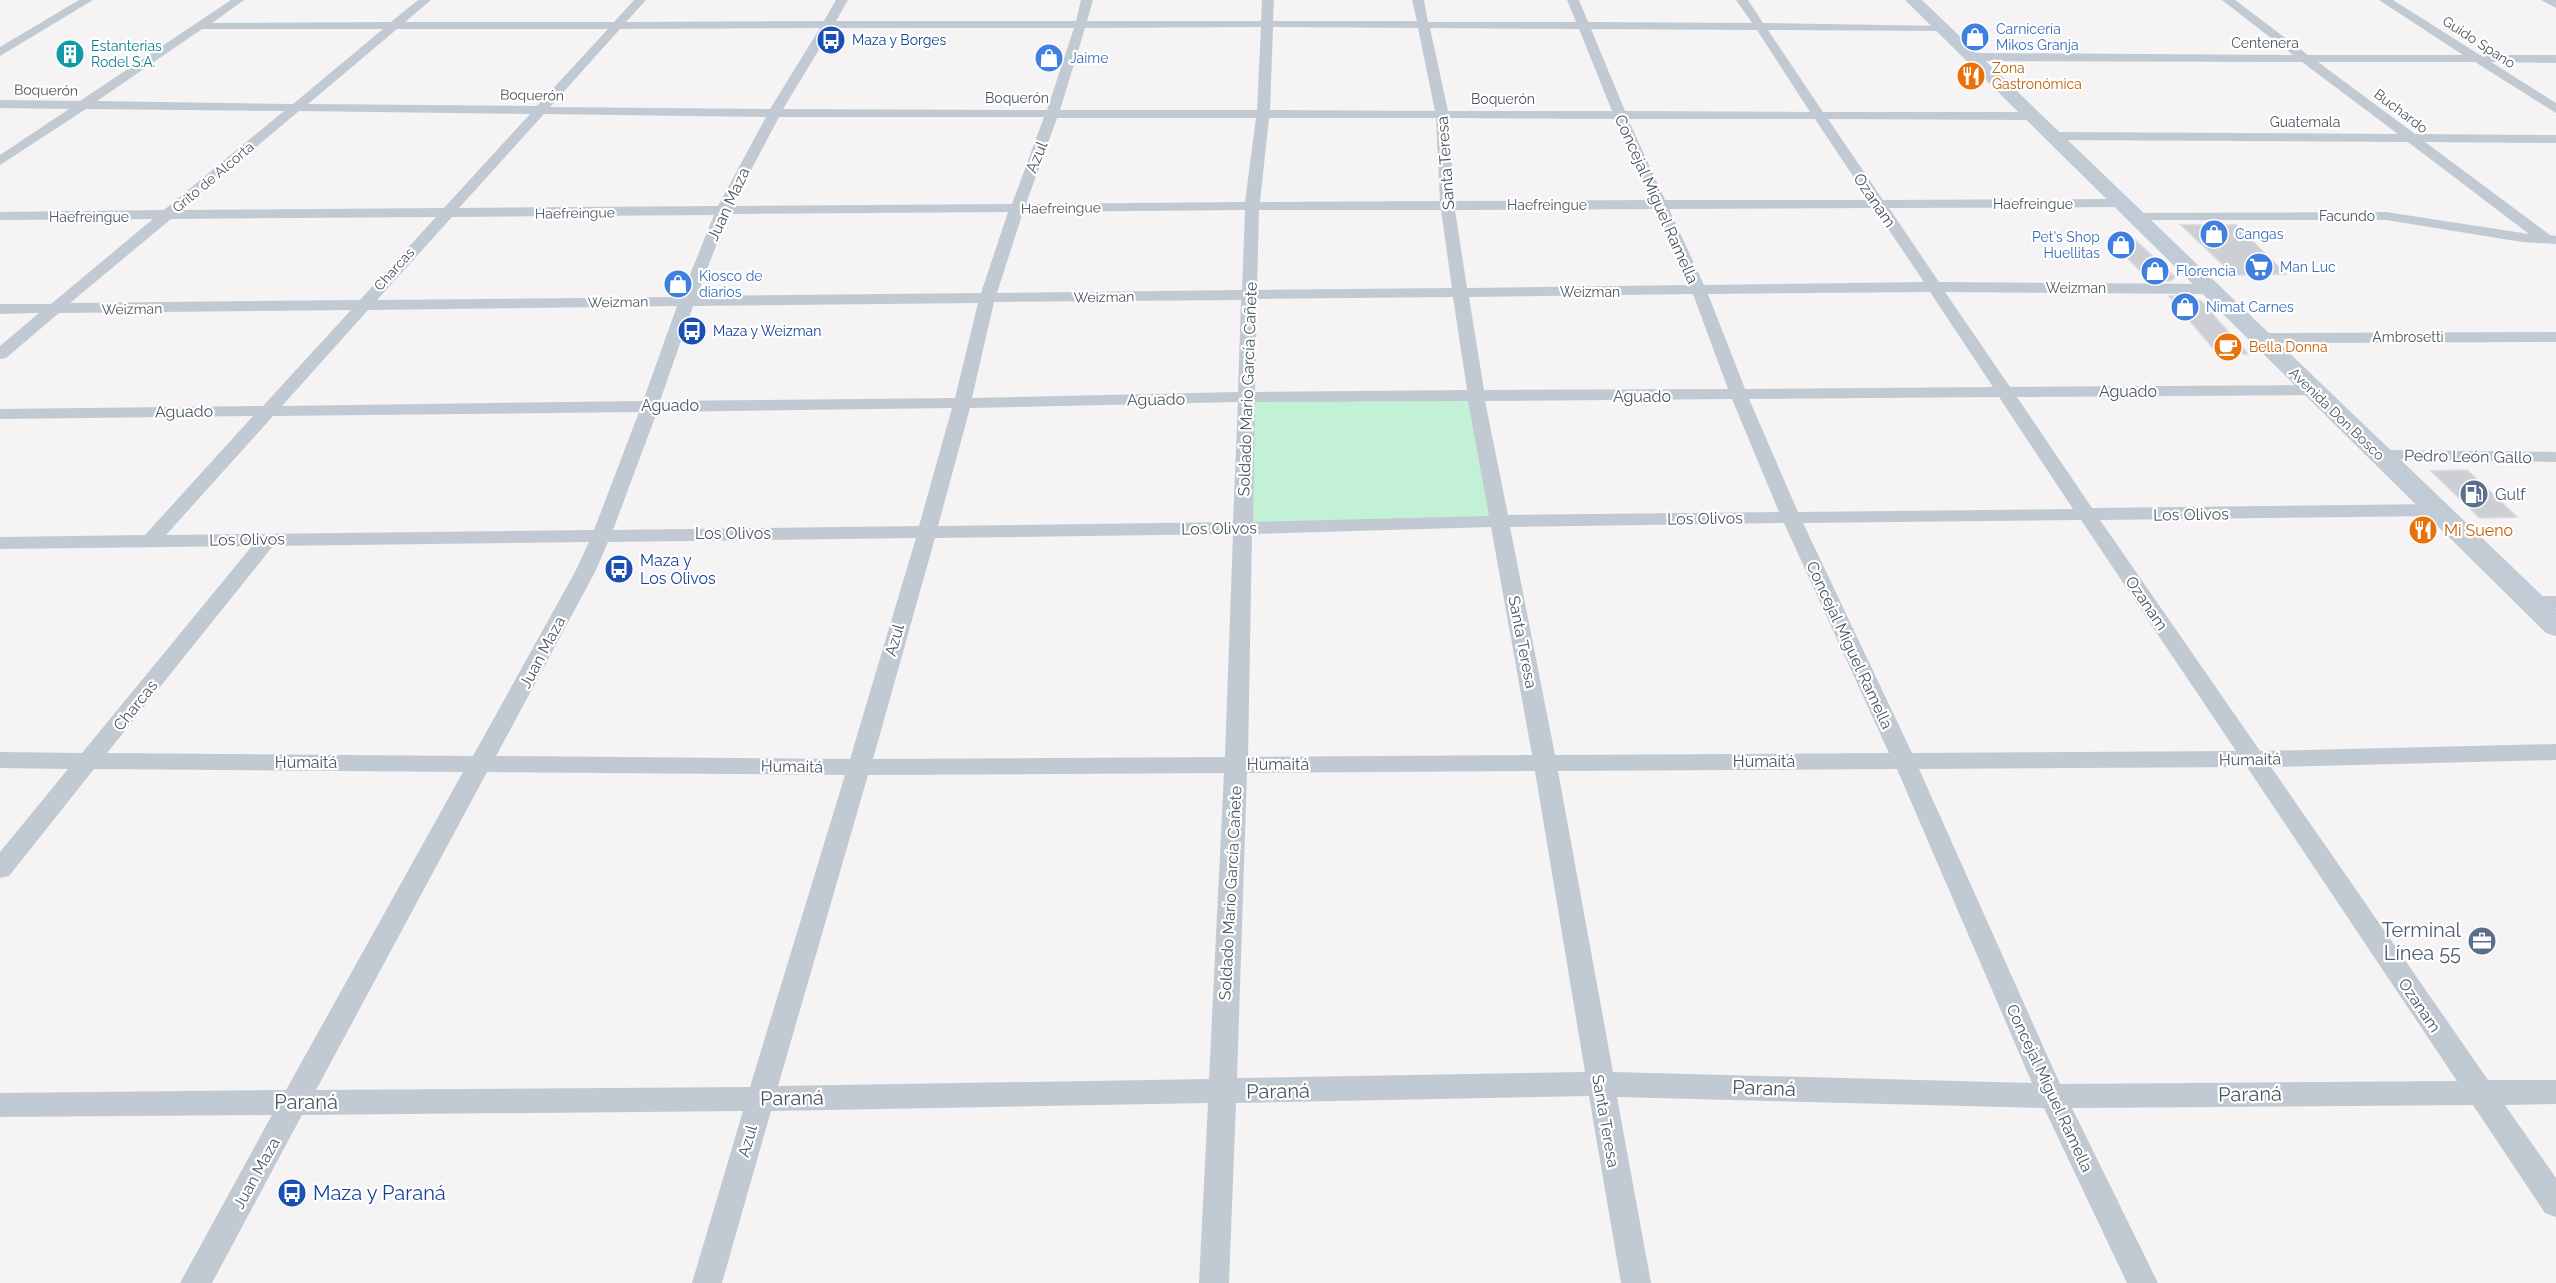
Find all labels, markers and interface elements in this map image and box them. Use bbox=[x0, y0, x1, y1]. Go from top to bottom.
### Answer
street label: Guido Spano bbox=[2440, 13, 2518, 71]
shop icon: Carnicería Mikos Granja bbox=[1959, 21, 1991, 53]
place label: Carnicería Mikos Granja bbox=[1996, 21, 2079, 53]
bus stop icon: Maza y Borges bbox=[815, 24, 847, 56]
place label: Maza y Borges bbox=[852, 32, 947, 48]
street label: Centenera bbox=[2231, 35, 2299, 51]
building icon: Estanterias Rodel S.A. bbox=[54, 38, 86, 70]
place label: Estanterias Rodel S.A. bbox=[91, 38, 162, 70]
shop icon: Jaime bbox=[1033, 42, 1065, 74]
place label: Jaime bbox=[1070, 50, 1108, 66]
restaurant icon: Zona Gastronómica bbox=[1955, 60, 1987, 92]
place label: Zona Gastronómica bbox=[1992, 60, 2082, 92]
street label: Boquerón bbox=[14, 81, 78, 99]
street label: Boquerón bbox=[500, 86, 564, 104]
street label: Buchardo bbox=[2371, 86, 2431, 136]
street label: Boquerón bbox=[985, 90, 1049, 106]
street label: Boquerón bbox=[1471, 91, 1535, 107]
street label: Concejal Miguel Ramella bbox=[1611, 112, 1702, 287]
street label: Guatemala bbox=[2270, 114, 2340, 130]
street label: Santa Teresa bbox=[1433, 115, 1458, 210]
street label: Grito de Alcorta bbox=[169, 138, 257, 216]
street label: Azul bbox=[1022, 138, 1052, 176]
street label: Juan Maza bbox=[703, 165, 754, 244]
street label: Ozanam bbox=[1850, 170, 1900, 231]
street label: Haefreingue bbox=[1993, 196, 2073, 212]
street label: Haefreingue bbox=[1507, 197, 1587, 213]
street label: Haefreingue bbox=[1021, 199, 1101, 217]
street label: Haefreingue bbox=[535, 204, 615, 222]
street label: Facundo bbox=[2319, 208, 2375, 224]
street label: Haefreingue bbox=[49, 209, 129, 225]
shop icon: Cangas bbox=[2198, 218, 2230, 250]
place label: Cangas bbox=[2235, 226, 2284, 242]
place label: Pet's Shop Huellitas bbox=[2032, 229, 2100, 261]
shop icon: Pet's Shop Huellitas bbox=[2105, 229, 2137, 261]
street label: Charcas bbox=[371, 244, 418, 294]
supermarket icon: Man Luc bbox=[2243, 251, 2275, 283]
shop icon: Florencia bbox=[2139, 255, 2171, 287]
place label: Man Luc bbox=[2280, 259, 2336, 275]
place label: Florencia bbox=[2176, 263, 2236, 279]
shop icon: Kiosco de diarios bbox=[662, 268, 694, 300]
place label: Kiosco de diarios bbox=[699, 268, 763, 300]
street label: Weizman bbox=[2046, 280, 2106, 296]
street label: Soldado Mario García Cañete bbox=[1234, 281, 1261, 497]
street label: Weizman bbox=[1560, 284, 1620, 300]
street label: Weizman bbox=[1074, 288, 1134, 306]
shop icon: Nimat Carnes bbox=[2169, 291, 2201, 323]
street label: Weizman bbox=[588, 293, 648, 311]
place label: Nimat Carnes bbox=[2206, 299, 2294, 315]
street label: Weizman bbox=[102, 300, 162, 318]
bus stop icon: Maza y Weizman bbox=[676, 315, 708, 347]
place label: Maza y Weizman bbox=[713, 323, 821, 339]
street label: Ambrosetti bbox=[2372, 329, 2444, 345]
cafe icon: Bella Donna bbox=[2212, 331, 2244, 363]
place label: Bella Donna bbox=[2249, 339, 2328, 355]
street label: Avenida Don Bosco bbox=[2286, 364, 2388, 464]
street label: Aguado bbox=[2099, 382, 2157, 401]
street label: Aguado bbox=[1613, 387, 1671, 406]
street label: Aguado bbox=[1127, 389, 1185, 410]
street label: Aguado bbox=[641, 396, 699, 415]
street label: Aguado bbox=[155, 401, 213, 422]
street label: Pedro León Gallo bbox=[2404, 446, 2532, 467]
fuel station icon: Gulf bbox=[2458, 478, 2490, 510]
place label: Gulf bbox=[2495, 485, 2526, 504]
street label: Los Olivos bbox=[2153, 504, 2229, 525]
street label: Los Olivos bbox=[1667, 508, 1743, 529]
restaurant icon: Mi Sueno bbox=[2407, 514, 2439, 546]
street label: Los Olivos bbox=[1181, 518, 1257, 539]
place label: Mi Sueno bbox=[2444, 521, 2513, 540]
street label: Los Olivos bbox=[695, 524, 771, 543]
street label: Los Olivos bbox=[209, 529, 285, 550]
place label: Maza y Los Olivos bbox=[640, 551, 716, 588]
bus stop icon: Maza y Los Olivos bbox=[603, 553, 635, 585]
street label: Concejal Miguel Ramella bbox=[1802, 558, 1897, 732]
street label: Ozanam bbox=[2122, 573, 2172, 634]
street label: Santa Teresa bbox=[1504, 594, 1541, 690]
street label: Juan Maza bbox=[516, 613, 569, 691]
street label: Azul bbox=[881, 621, 908, 658]
street label: Charcas bbox=[109, 676, 162, 734]
street label: Humaitá bbox=[2219, 749, 2281, 770]
street label: Humaitá bbox=[1733, 752, 1795, 771]
street label: Humaitá bbox=[275, 753, 337, 772]
street label: Humaitá bbox=[1247, 755, 1309, 774]
street label: Humaitá bbox=[761, 756, 823, 777]
street label: Soldado Mario García Cañete bbox=[1215, 785, 1246, 1001]
place label: Terminal Línea 55 bbox=[2382, 918, 2462, 965]
office icon: Terminal Línea 55 bbox=[2466, 925, 2498, 957]
street label: Ozanam bbox=[2395, 975, 2445, 1036]
street label: Concejal Miguel Ramella bbox=[2002, 1001, 2097, 1175]
street label: Santa Teresa bbox=[1588, 1073, 1623, 1169]
street label: Paraná bbox=[1732, 1075, 1796, 1101]
street label: Paraná bbox=[1246, 1078, 1310, 1104]
street label: Paraná bbox=[2218, 1081, 2282, 1107]
street label: Paraná bbox=[760, 1085, 824, 1111]
street label: Paraná bbox=[274, 1090, 338, 1114]
street label: Azul bbox=[734, 1122, 761, 1159]
street label: Juan Maza bbox=[229, 1134, 284, 1212]
bus stop icon: Maza y Paraná bbox=[276, 1177, 308, 1209]
place label: Maza y Paraná bbox=[313, 1181, 446, 1205]

